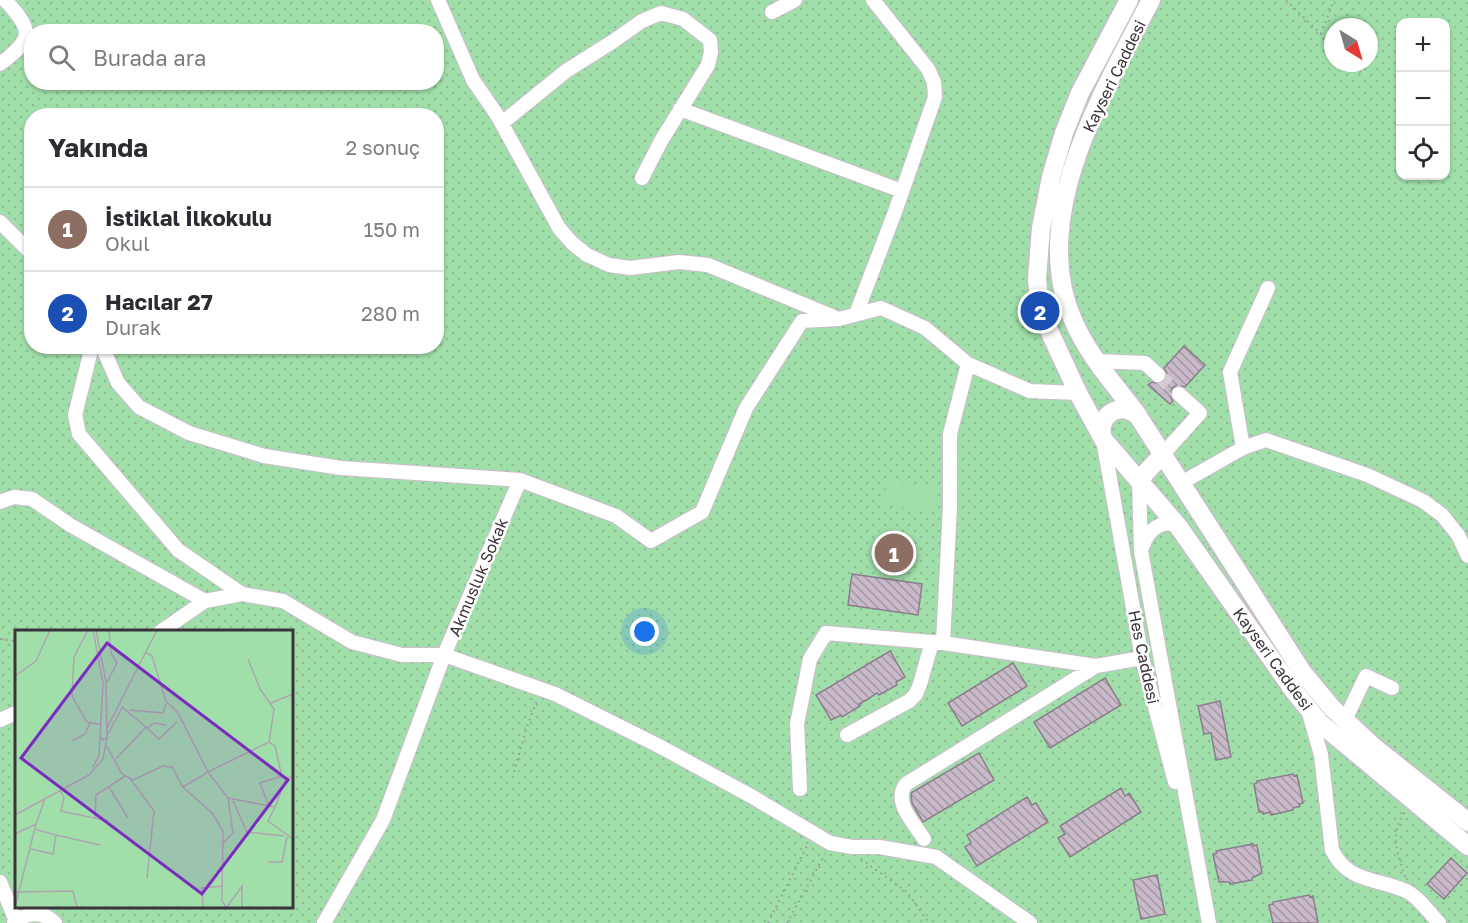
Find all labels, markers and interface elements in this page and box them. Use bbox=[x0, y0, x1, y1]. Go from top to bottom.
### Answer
street label: Kayseri Caddesi bbox=[1078, 17, 1150, 135]
north arrow bbox=[1324, 18, 1378, 72]
map controls bbox=[1396, 18, 1450, 180]
button: + bbox=[1396, 18, 1450, 72]
search box bbox=[24, 24, 444, 90]
icon: search bbox=[45, 41, 78, 74]
text: Burada ara bbox=[93, 44, 207, 71]
button: − bbox=[1396, 72, 1450, 126]
button: locate bbox=[1396, 126, 1450, 180]
text: Yakında bbox=[48, 132, 148, 163]
text: 2 sonuç bbox=[346, 135, 420, 159]
text: İstiklal İlkokulu bbox=[105, 204, 272, 231]
text: 1 bbox=[62, 217, 73, 241]
text: 150 m bbox=[364, 217, 420, 241]
text: Okul bbox=[105, 231, 150, 255]
text: Hacılar 27 bbox=[105, 288, 213, 315]
pin: 2 bbox=[1020, 288, 1060, 334]
text: 2 bbox=[61, 301, 74, 325]
text: 280 m bbox=[361, 301, 420, 325]
text: Durak bbox=[105, 315, 161, 339]
street label: Akmusluk Sokak bbox=[444, 515, 512, 639]
pin: 1 bbox=[874, 530, 914, 576]
street label: Kayseri Caddesi bbox=[1229, 604, 1317, 714]
street label: Hes Caddesi bbox=[1124, 608, 1164, 706]
your location bbox=[630, 617, 659, 646]
inset map bbox=[15, 630, 292, 908]

